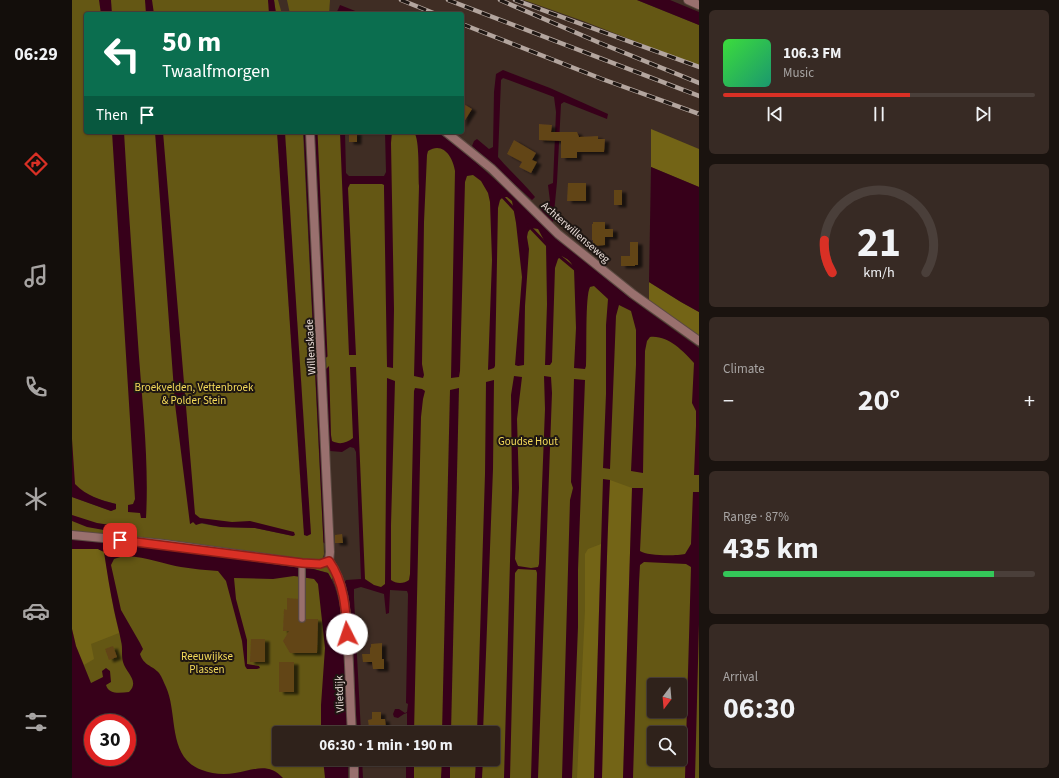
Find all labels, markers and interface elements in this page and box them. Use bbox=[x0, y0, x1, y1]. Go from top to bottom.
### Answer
text: 50 m bbox=[162, 22, 221, 62]
icon: left bbox=[96, 28, 148, 80]
text: 06:29 bbox=[14, 42, 58, 67]
text: 106.3 FM bbox=[783, 43, 841, 64]
text: Twaalfmorgen bbox=[162, 59, 270, 84]
text: Music bbox=[783, 64, 814, 82]
icon: previous bbox=[764, 103, 786, 125]
icon: pause bbox=[868, 103, 890, 125]
icon: next bbox=[972, 103, 994, 125]
icon: arrive bbox=[136, 104, 158, 126]
text: Then bbox=[96, 105, 128, 126]
icon: directions bbox=[22, 150, 50, 178]
street label: Achterwillenseweg bbox=[538, 198, 614, 267]
text: 21 bbox=[857, 213, 901, 273]
icon: music bbox=[22, 262, 50, 290]
text: km/h bbox=[863, 262, 895, 283]
street label: Willenskade bbox=[302, 318, 319, 375]
text: Climate bbox=[723, 360, 765, 378]
icon: phone bbox=[22, 373, 50, 401]
text: 20° bbox=[858, 379, 900, 422]
park label: Broekvelden, Vettenbroek & Polder Stein bbox=[135, 380, 254, 408]
text: − bbox=[723, 385, 734, 417]
text: + bbox=[1024, 385, 1035, 417]
park label: Goudse Hout bbox=[498, 434, 558, 449]
icon: climate bbox=[22, 485, 50, 513]
text: Range · 87% bbox=[723, 508, 789, 526]
pin bbox=[103, 523, 137, 557]
text: 435 km bbox=[723, 527, 819, 570]
icon: arrive bbox=[109, 529, 131, 551]
icon: car bbox=[22, 597, 50, 625]
position arrow bbox=[326, 613, 368, 655]
park label: Reeuwijkse Plassen bbox=[181, 649, 233, 677]
text: Arrival bbox=[723, 668, 758, 686]
street label: Vlietdijk bbox=[331, 675, 348, 713]
north arrow bbox=[647, 678, 687, 718]
map controls bbox=[647, 678, 687, 766]
text: 06:30 bbox=[723, 687, 795, 730]
icon: filters bbox=[22, 708, 50, 736]
speed limit sign: 30 bbox=[84, 714, 136, 766]
button: search bbox=[647, 726, 687, 766]
text: 06:30 · 1 min · 190 m bbox=[319, 735, 453, 756]

